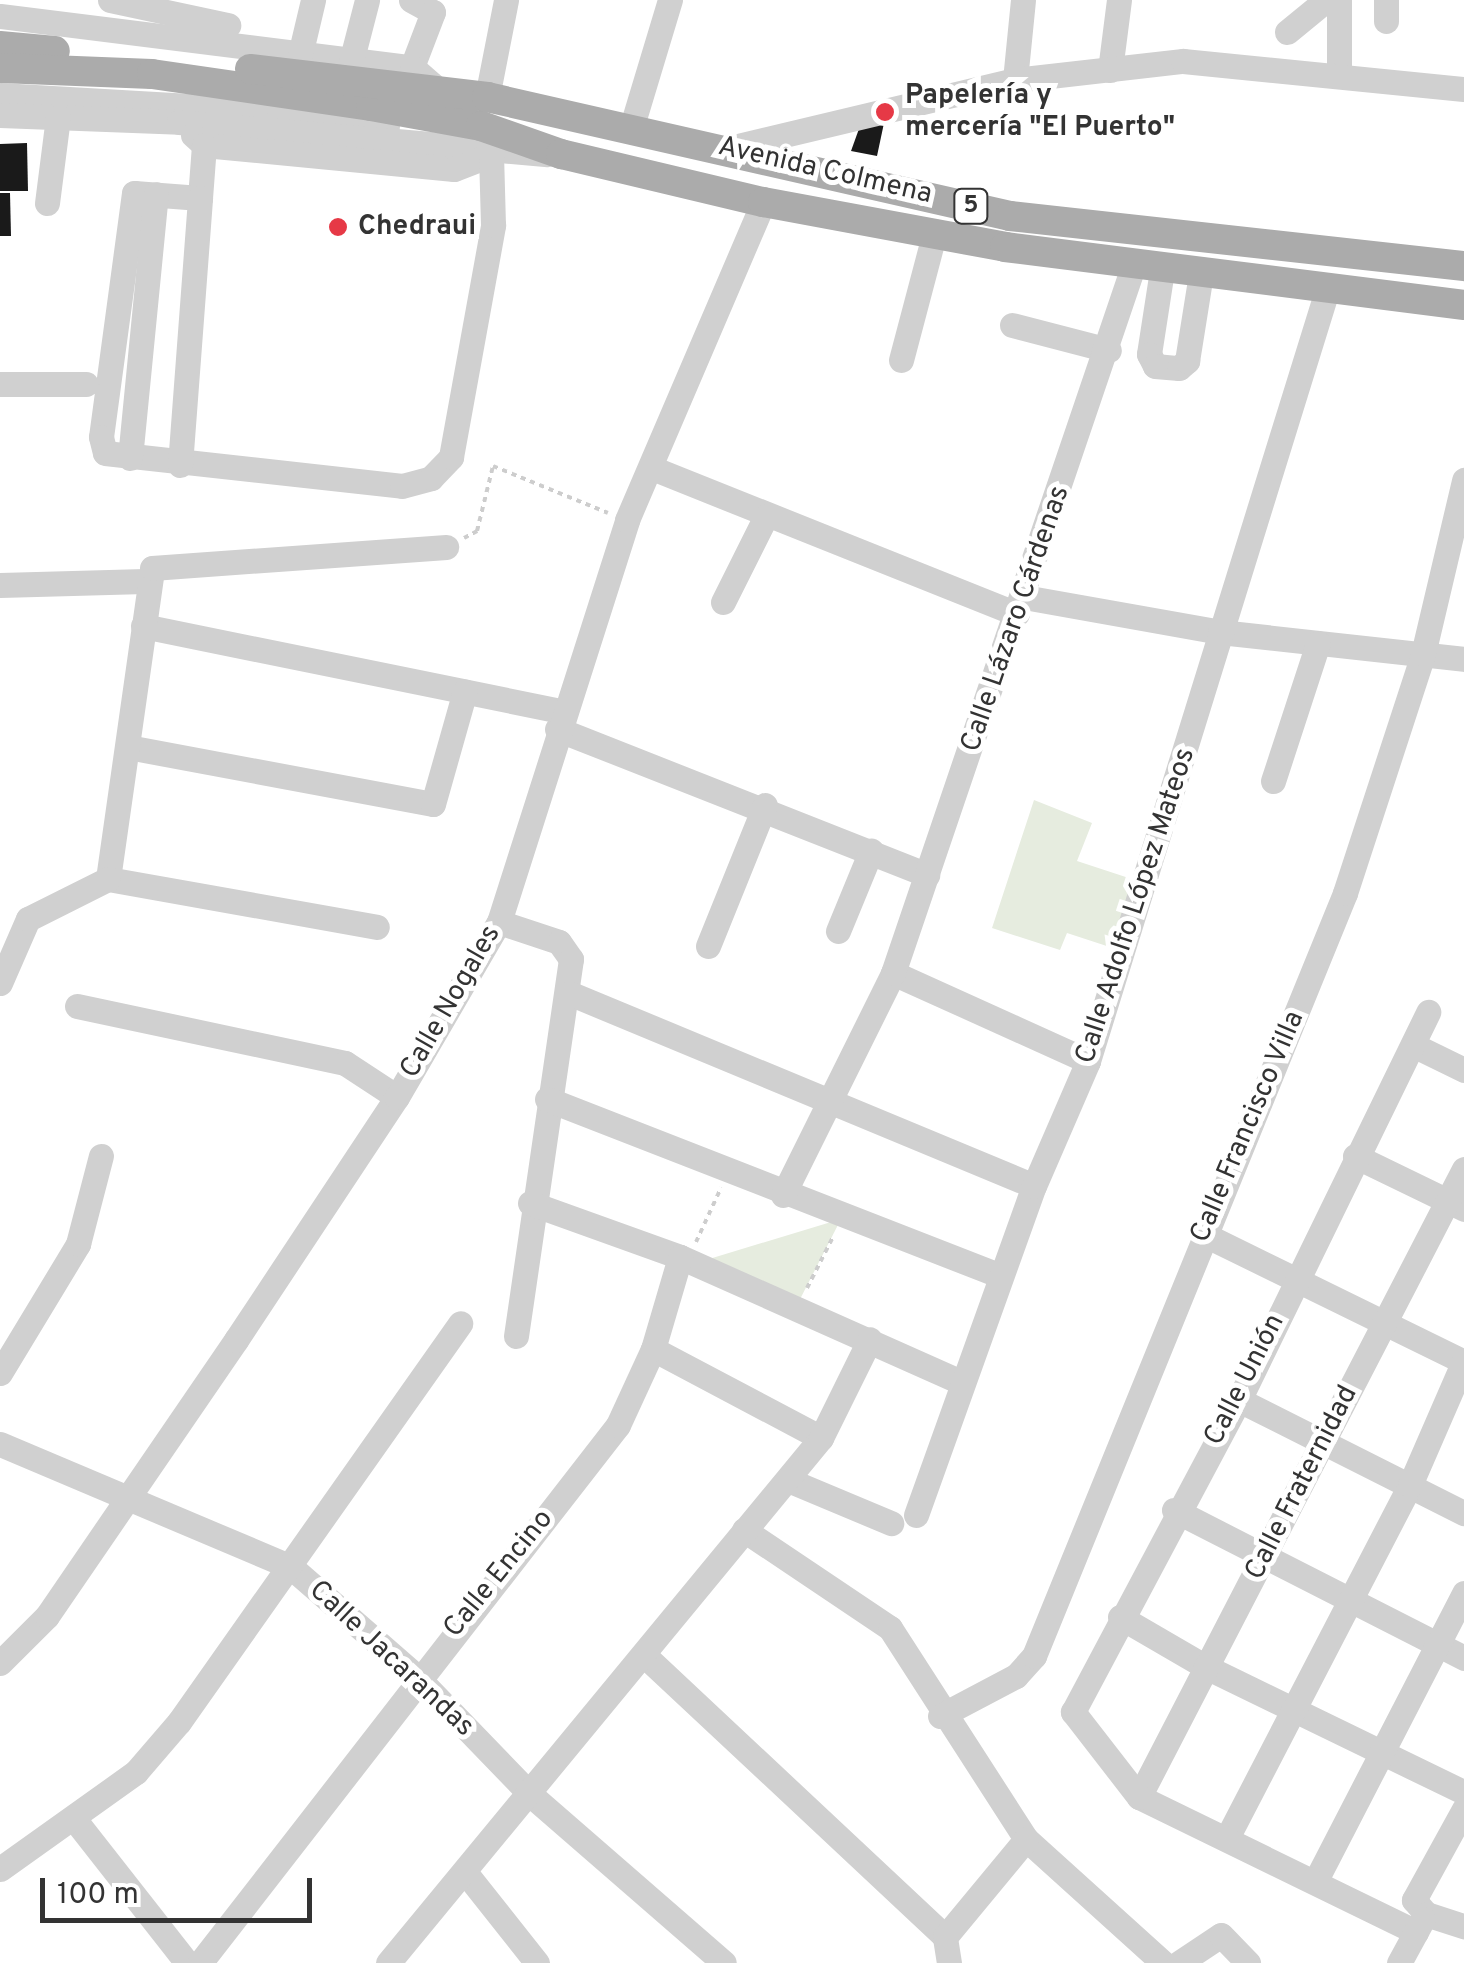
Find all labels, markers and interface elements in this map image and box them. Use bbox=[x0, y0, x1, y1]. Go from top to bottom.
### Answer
place label: Papelería y mercería "El Puerto" bbox=[905, 79, 1175, 145]
marker: Papelería y mercería "El Puerto" bbox=[874, 101, 896, 123]
street label: Avenida Colmena bbox=[715, 130, 935, 212]
road number: 5 bbox=[951, 186, 991, 226]
place label: Chedraui bbox=[358, 210, 476, 244]
marker: Chedraui bbox=[327, 216, 349, 238]
street label: Calle Lázaro Cárdenas bbox=[955, 482, 1077, 756]
street label: Calle Adolfo López Mateos bbox=[1069, 744, 1203, 1068]
street label: Calle Nogales bbox=[394, 920, 508, 1084]
street label: Calle Francisco Villa bbox=[1184, 1006, 1312, 1248]
street label: Calle Unión bbox=[1198, 1309, 1292, 1451]
street label: Calle Fraternidad bbox=[1239, 1380, 1365, 1586]
street label: Calle Encino bbox=[437, 1503, 561, 1645]
street label: Calle Jacarandas bbox=[301, 1574, 481, 1744]
scale bar bbox=[45, 1858, 318, 1920]
text: 100 m bbox=[57, 1877, 139, 1914]

